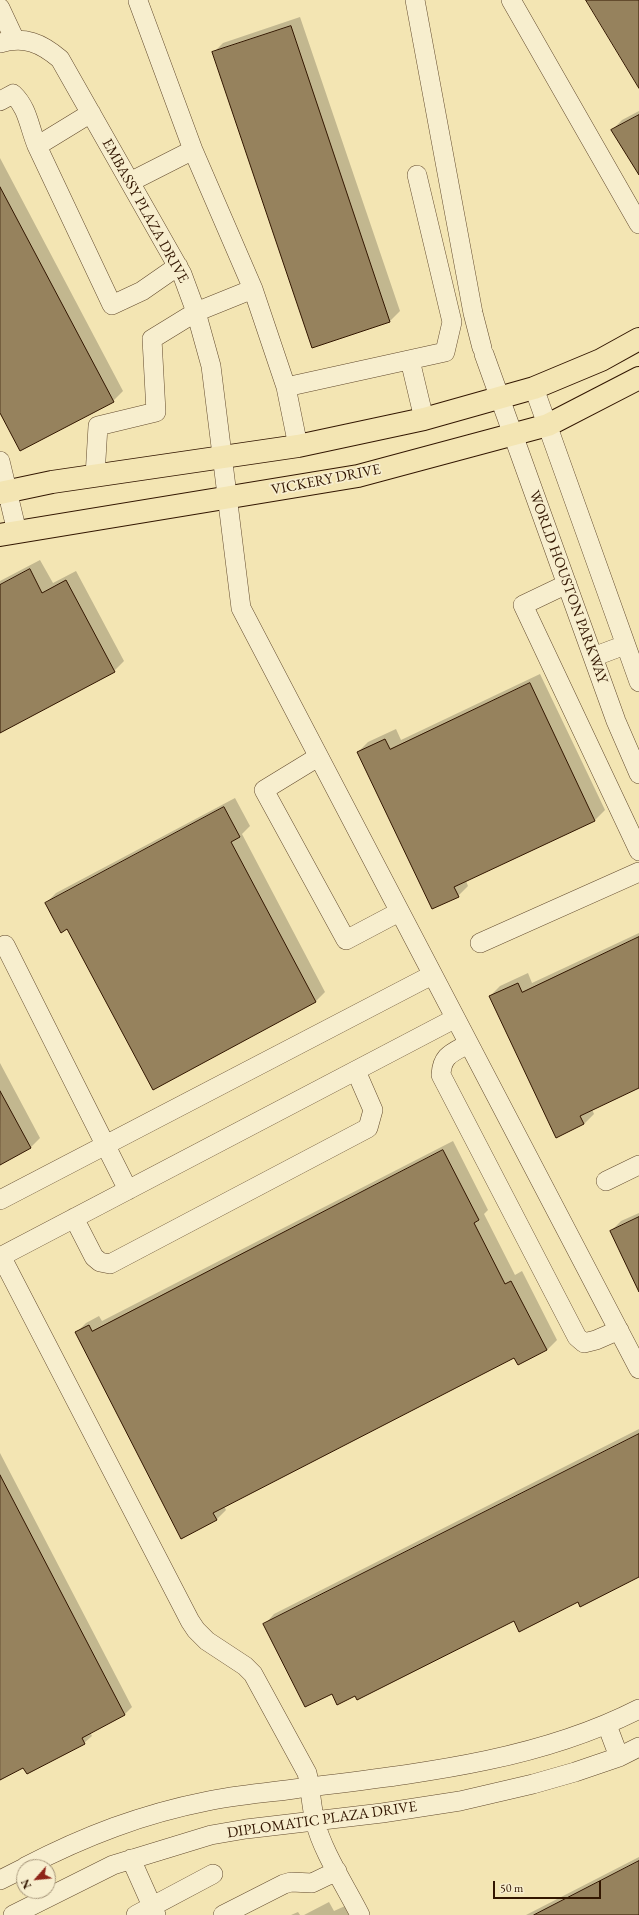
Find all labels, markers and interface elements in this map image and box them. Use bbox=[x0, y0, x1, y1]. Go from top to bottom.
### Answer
street label: EMBASSY PLAZA DRIVE bbox=[98, 136, 192, 286]
street label: VICKERY DRIVE bbox=[270, 461, 382, 499]
street label: WORLD HOUSTON PARKWAY bbox=[525, 488, 611, 686]
street label: DIPLOMATIC PLAZA DRIVE bbox=[226, 1798, 418, 1842]
north arrow bbox=[16, 1859, 56, 1899]
scale bar bbox=[495, 1873, 603, 1899]
text: N bbox=[18, 1877, 34, 1891]
text: 50 m bbox=[500, 1880, 523, 1896]

